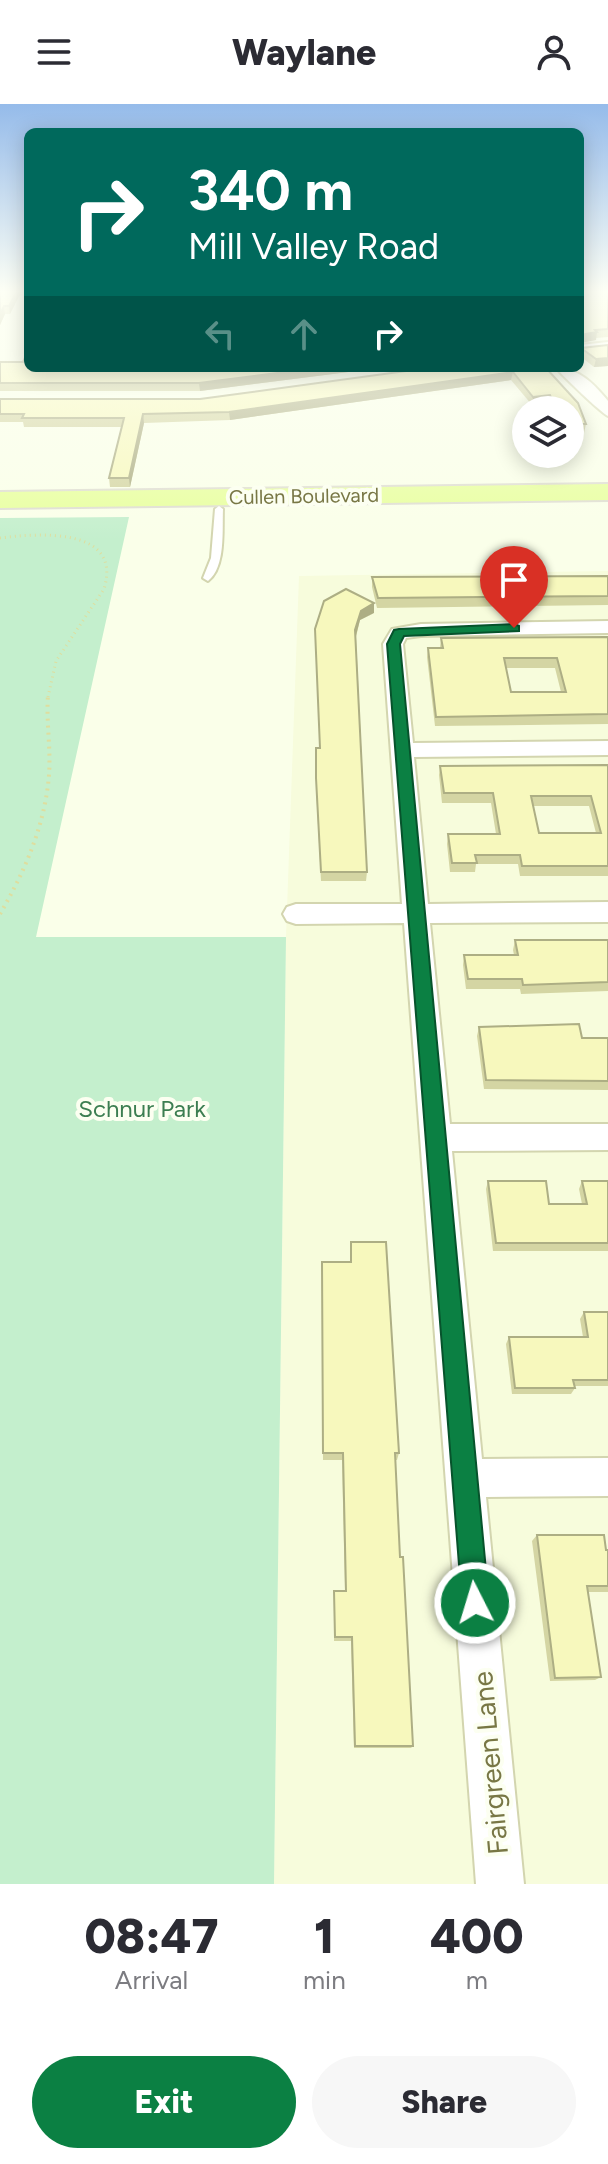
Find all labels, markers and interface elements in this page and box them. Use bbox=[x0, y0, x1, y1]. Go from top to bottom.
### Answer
icon: menu bbox=[32, 30, 76, 74]
icon: person bbox=[532, 30, 576, 74]
text: Waylane bbox=[232, 31, 376, 74]
text: 340 m bbox=[188, 157, 353, 224]
icon: right bbox=[56, 160, 160, 264]
text: Mill Valley Road bbox=[188, 225, 439, 268]
icon: left bbox=[198, 312, 242, 356]
icon: ahead bbox=[282, 312, 326, 356]
icon: right bbox=[366, 312, 410, 356]
map controls bbox=[512, 396, 584, 468]
button: layers bbox=[512, 396, 584, 468]
street label: Cullen Boulevard bbox=[229, 483, 379, 509]
pin bbox=[480, 546, 548, 628]
icon: arrive bbox=[492, 558, 536, 602]
park label: Schnur Park bbox=[78, 1094, 206, 1123]
position arrow bbox=[433, 1561, 517, 1645]
street label: Fairgreen Lane bbox=[465, 1670, 515, 1856]
text: 08:47 bbox=[85, 1907, 218, 1965]
text: 1 bbox=[314, 1907, 335, 1965]
text: 400 bbox=[430, 1907, 523, 1965]
text: Arrival bbox=[115, 1964, 188, 1996]
text: min bbox=[303, 1964, 346, 1996]
text: m bbox=[466, 1964, 488, 1996]
button: Exit bbox=[32, 2056, 296, 2148]
button: Share bbox=[312, 2056, 576, 2148]

